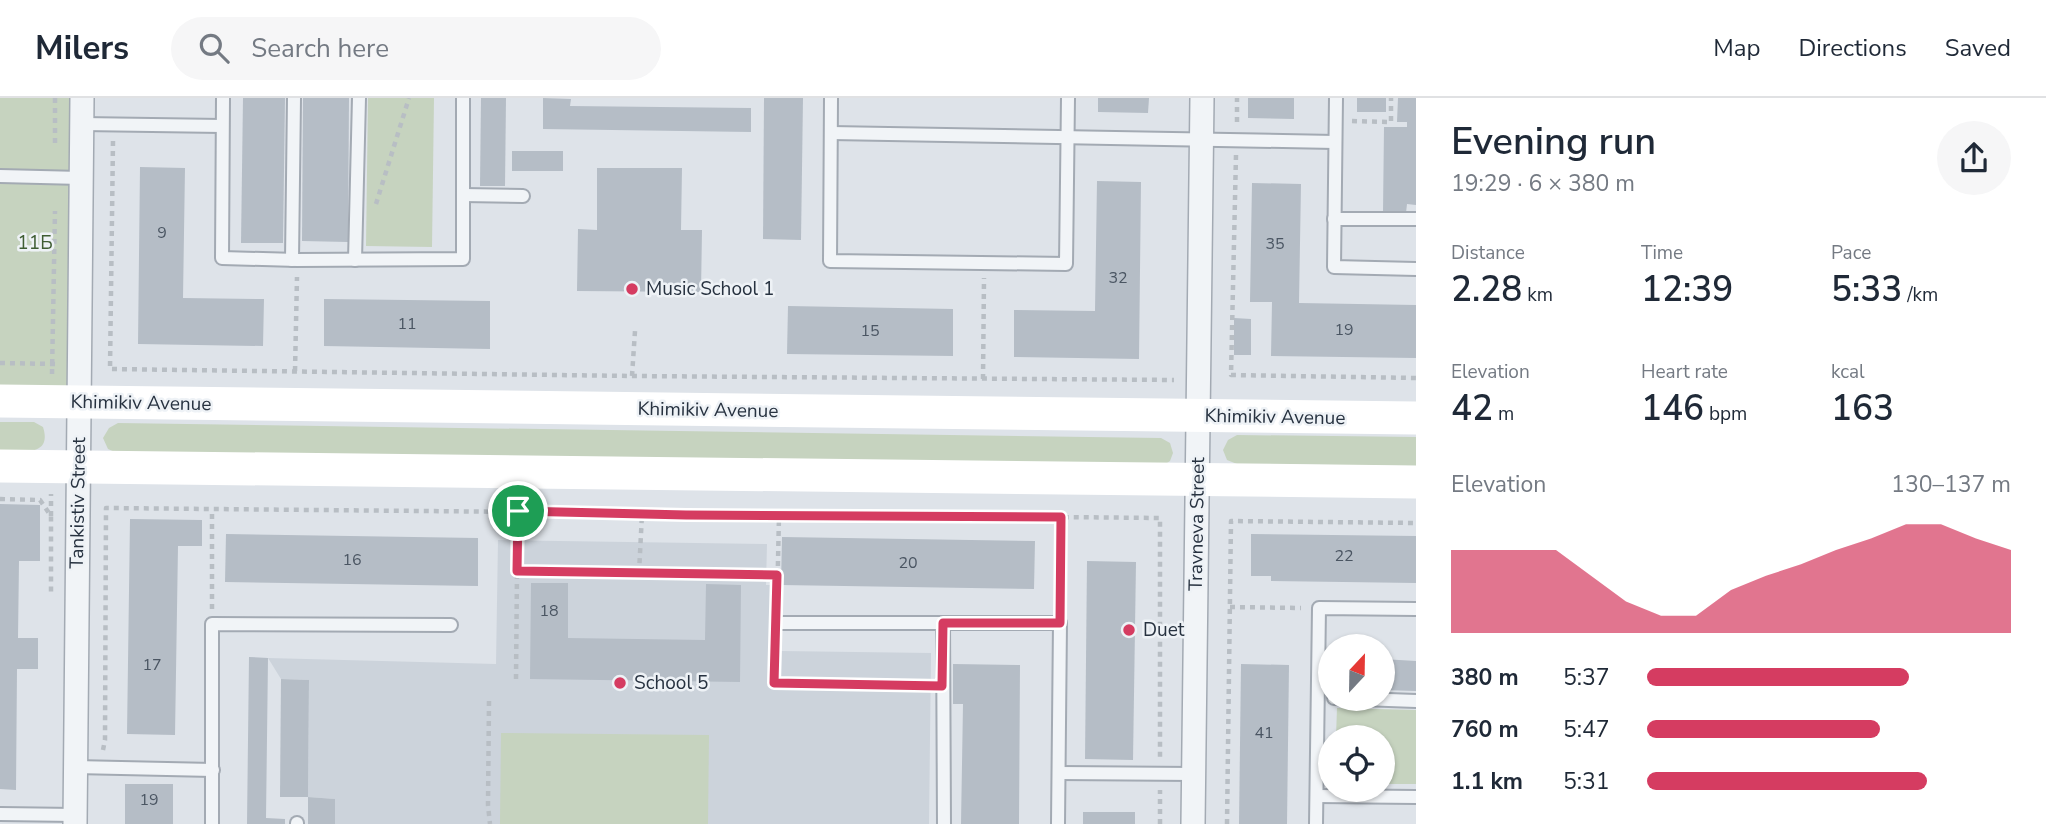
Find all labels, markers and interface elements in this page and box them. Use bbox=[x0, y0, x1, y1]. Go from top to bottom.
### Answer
search box bbox=[171, 17, 661, 80]
text: Milers bbox=[35, 26, 129, 71]
icon: search bbox=[195, 29, 233, 67]
text: Search here bbox=[251, 31, 389, 66]
text: Map bbox=[1713, 32, 1760, 64]
text: Directions bbox=[1798, 32, 1907, 64]
text: Saved bbox=[1945, 32, 2011, 64]
text: Evening run bbox=[1451, 116, 1656, 167]
button: share bbox=[1937, 121, 2011, 195]
text: 19:29 · 6 × 380 m bbox=[1451, 168, 1635, 199]
house number: 9 bbox=[157, 222, 167, 244]
park label: 11Б bbox=[17, 230, 53, 256]
house number: 35 bbox=[1265, 233, 1285, 255]
text: Distance bbox=[1451, 240, 1525, 266]
text: Time bbox=[1641, 240, 1683, 266]
text: Pace bbox=[1831, 240, 1871, 266]
text: 2.28 bbox=[1451, 266, 1522, 313]
text: 12:39 bbox=[1641, 266, 1733, 313]
text: 5:33 bbox=[1831, 266, 1902, 313]
house number: 32 bbox=[1108, 267, 1128, 289]
place label: Music School 1 bbox=[646, 276, 774, 302]
marker: Music School 1 bbox=[624, 281, 640, 297]
text: km bbox=[1522, 282, 1553, 308]
text: /km bbox=[1902, 282, 1938, 308]
house number: 11 bbox=[397, 313, 417, 335]
house number: 19 bbox=[1334, 319, 1354, 341]
house number: 15 bbox=[860, 320, 880, 342]
text: Elevation bbox=[1451, 359, 1530, 385]
text: Heart rate bbox=[1641, 359, 1728, 385]
text: kcal bbox=[1831, 359, 1865, 385]
text: 42 bbox=[1451, 385, 1493, 432]
text: 146 bbox=[1641, 385, 1704, 432]
text: 163 bbox=[1831, 385, 1894, 432]
street label: Khimikiv Avenue bbox=[70, 389, 212, 417]
street label: Khimikiv Avenue bbox=[637, 396, 779, 424]
text: m bbox=[1493, 401, 1514, 427]
text: bpm bbox=[1704, 401, 1747, 427]
street label: Khimikiv Avenue bbox=[1204, 403, 1346, 431]
street label: Tankistiv Street bbox=[64, 437, 92, 569]
street label: Travneva Street bbox=[1183, 457, 1211, 591]
text: Elevation bbox=[1451, 469, 1546, 500]
text: 130–137 m bbox=[1891, 469, 2011, 500]
pin bbox=[488, 481, 548, 541]
icon: arrive bbox=[499, 492, 537, 530]
house number: 22 bbox=[1334, 545, 1354, 567]
house number: 16 bbox=[342, 549, 362, 571]
house number: 20 bbox=[898, 552, 918, 574]
house number: 18 bbox=[539, 600, 559, 622]
place label: Duet bbox=[1143, 617, 1185, 643]
marker: Duet bbox=[1121, 622, 1137, 638]
north arrow bbox=[1318, 634, 1395, 710]
map controls bbox=[1318, 634, 1395, 802]
house number: 17 bbox=[142, 654, 162, 676]
text: 380 m bbox=[1451, 662, 1519, 693]
text: 5:37 bbox=[1563, 662, 1610, 693]
place label: School 5 bbox=[634, 670, 708, 696]
marker: School 5 bbox=[612, 675, 628, 691]
text: 760 m bbox=[1451, 714, 1519, 745]
text: 5:47 bbox=[1563, 714, 1610, 745]
house number: 41 bbox=[1254, 722, 1274, 744]
button: locate bbox=[1318, 725, 1395, 802]
text: 1.1 km bbox=[1451, 766, 1523, 797]
text: 5:31 bbox=[1563, 766, 1610, 797]
house number: 19 bbox=[139, 789, 159, 811]

